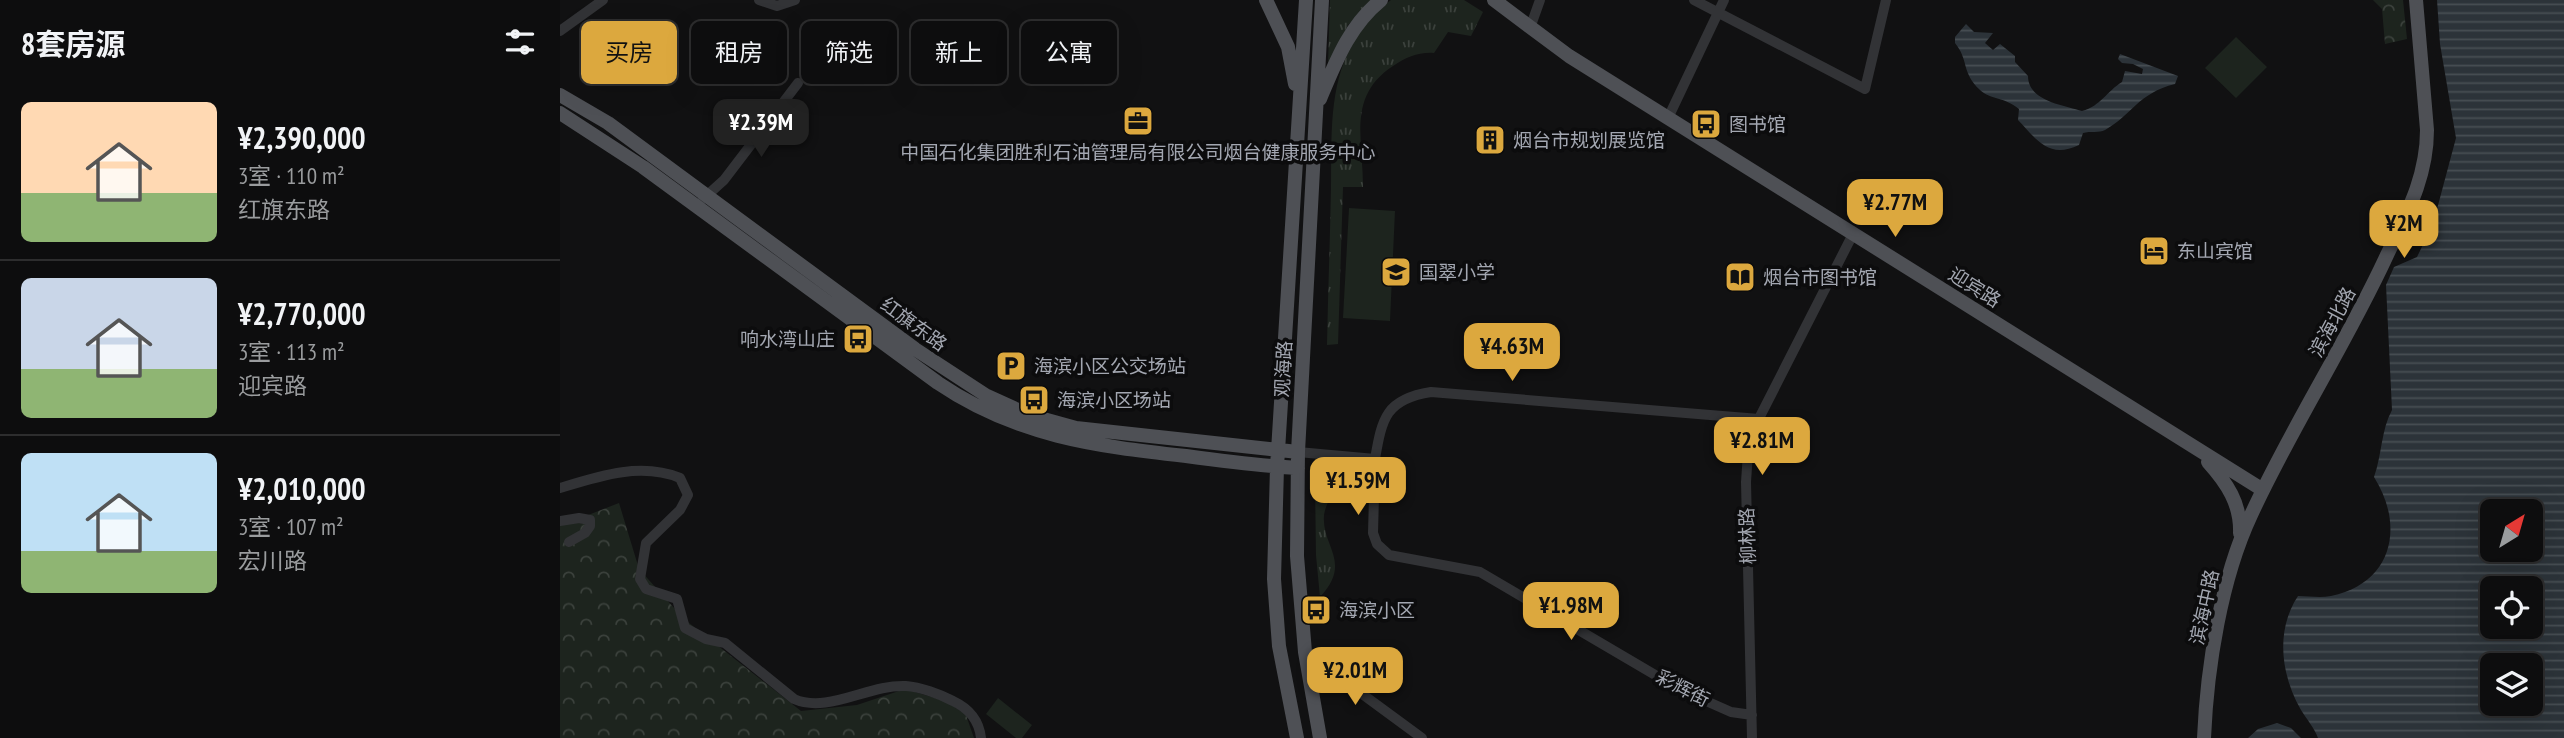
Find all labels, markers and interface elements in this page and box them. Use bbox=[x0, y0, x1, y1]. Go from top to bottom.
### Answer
chip: 买房 bbox=[581, 21, 677, 84]
chip: 租房 bbox=[691, 21, 787, 84]
chip: 筛选 bbox=[801, 21, 897, 84]
chip: 新上 bbox=[911, 21, 1007, 84]
chip: 公寓 bbox=[1021, 21, 1117, 84]
icon: filters bbox=[501, 23, 539, 61]
text: 8套房源 bbox=[21, 24, 125, 63]
pin: ¥2.39M bbox=[704, 100, 818, 159]
office icon: 中国石化集团胜利石油管理局有限公司烟台健康服务中心 bbox=[1121, 104, 1155, 138]
text: ¥2.39M bbox=[729, 107, 793, 136]
bus stop icon: 图书馆 bbox=[1689, 107, 1723, 141]
place label: 图书馆 bbox=[1729, 112, 1786, 136]
text: ¥2,390,000 bbox=[238, 118, 366, 157]
building icon: 烟台市规划展览馆 bbox=[1473, 123, 1507, 157]
place label: 烟台市规划展览馆 bbox=[1513, 128, 1665, 152]
icon: home bbox=[77, 130, 161, 214]
place label: 中国石化集团胜利石油管理局有限公司烟台健康服务中心 bbox=[900, 140, 1376, 164]
text: 3室 · 110 m² bbox=[238, 161, 345, 190]
pin: ¥2.77M bbox=[1838, 180, 1952, 239]
text: ¥2.77M bbox=[1863, 187, 1927, 216]
text: 红旗东路 bbox=[238, 195, 330, 224]
pin: ¥2M bbox=[2370, 201, 2438, 260]
text: ¥2M bbox=[2385, 208, 2423, 237]
hotel icon: 东山宾馆 bbox=[2137, 234, 2171, 268]
place label: 东山宾馆 bbox=[2177, 239, 2253, 263]
school or university icon: 国翠小学 bbox=[1379, 255, 1413, 289]
place label: 国翠小学 bbox=[1419, 260, 1495, 284]
library icon: 烟台市图书馆 bbox=[1723, 260, 1757, 294]
street label: 迎宾路 bbox=[1944, 262, 2006, 312]
place label: 烟台市图书馆 bbox=[1763, 265, 1877, 289]
street label: 滨海北路 bbox=[2304, 283, 2360, 361]
street label: 红旗东路 bbox=[876, 292, 952, 356]
text: ¥2,770,000 bbox=[238, 294, 366, 333]
icon: home bbox=[77, 306, 161, 390]
bus stop icon: 响水湾山庄 bbox=[841, 322, 875, 356]
pin: ¥4.63M bbox=[1455, 324, 1569, 383]
place label: 响水湾山庄 bbox=[740, 327, 835, 351]
text: ¥4.63M bbox=[1480, 331, 1544, 360]
text: 3室 · 113 m² bbox=[238, 337, 345, 366]
street label: 观海路 bbox=[1270, 340, 1296, 398]
parking icon: 海滨小区公交场站 bbox=[994, 349, 1028, 383]
place label: 海滨小区公交场站 bbox=[1034, 354, 1186, 378]
text: 迎宾路 bbox=[238, 371, 307, 400]
bus stop icon: 海滨小区场站 bbox=[1017, 383, 1051, 417]
place label: 海滨小区场站 bbox=[1057, 388, 1171, 412]
pin: ¥2.81M bbox=[1705, 418, 1819, 477]
text: ¥2.81M bbox=[1730, 425, 1794, 454]
pin: ¥1.59M bbox=[1301, 458, 1415, 517]
text: ¥1.59M bbox=[1326, 465, 1390, 494]
text: ¥2,010,000 bbox=[238, 469, 366, 508]
icon: home bbox=[77, 481, 161, 565]
north arrow bbox=[2480, 499, 2543, 562]
map controls bbox=[2480, 499, 2543, 716]
street label: 柳林路 bbox=[1734, 507, 1760, 565]
text: 3室 · 107 m² bbox=[238, 512, 344, 541]
text: 宏川路 bbox=[238, 546, 307, 575]
street label: 滨海中路 bbox=[2184, 567, 2224, 647]
button: locate bbox=[2480, 576, 2543, 639]
pin: ¥1.98M bbox=[1514, 582, 1628, 642]
text: ¥1.98M bbox=[1539, 590, 1603, 619]
bus stop icon: 海滨小区 bbox=[1299, 593, 1333, 627]
place label: 海滨小区 bbox=[1339, 598, 1415, 622]
pin: ¥2.01M bbox=[1298, 648, 1412, 707]
button: layers bbox=[2480, 653, 2543, 716]
text: ¥2.01M bbox=[1323, 655, 1387, 684]
street label: 彩辉街 bbox=[1652, 664, 1714, 712]

